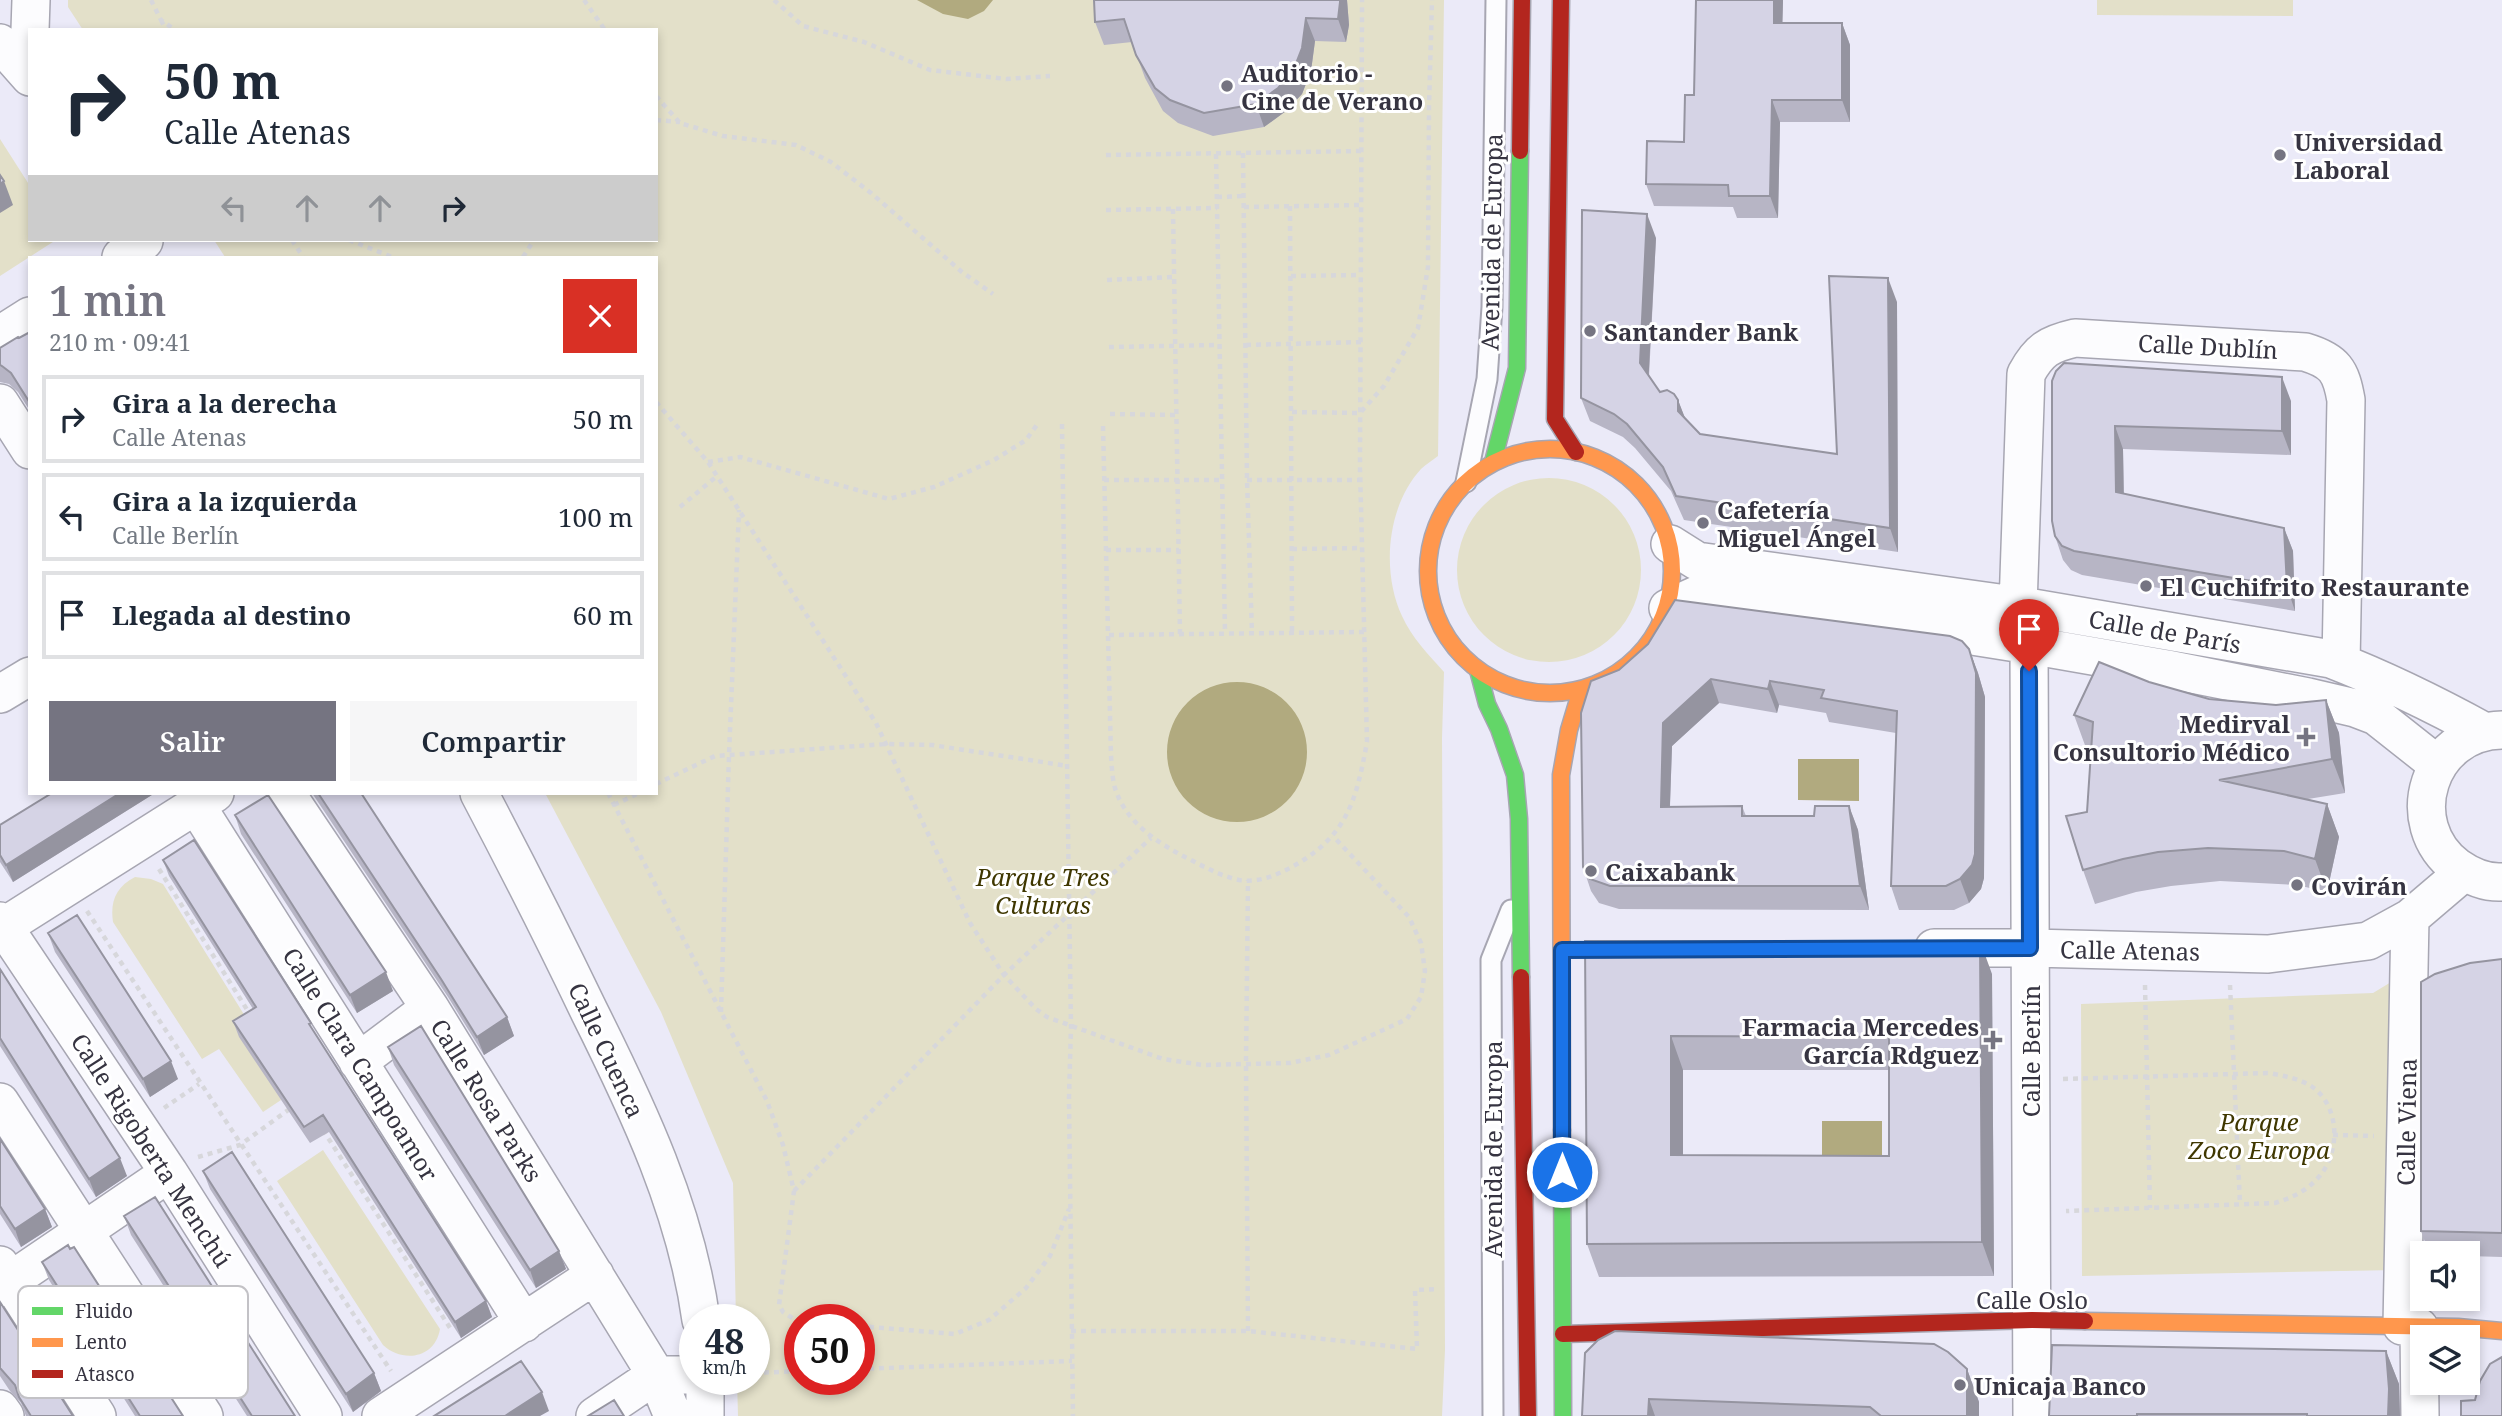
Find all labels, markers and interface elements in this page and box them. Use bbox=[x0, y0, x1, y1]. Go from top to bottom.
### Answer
text: 50 m bbox=[164, 47, 280, 113]
icon: right bbox=[49, 56, 140, 147]
place label: Auditorio - Cine de Verano bbox=[1241, 56, 1423, 117]
marker: Auditorio - Cine de Verano bbox=[1219, 78, 1235, 94]
text: Calle Atenas bbox=[164, 110, 351, 153]
place label: Universidad Laboral bbox=[2294, 125, 2443, 186]
street label: Avenida de Europa bbox=[1473, 133, 1509, 351]
marker: Universidad Laboral bbox=[2272, 147, 2288, 163]
icon: left bbox=[215, 189, 253, 227]
icon: ahead bbox=[288, 189, 326, 227]
icon: ahead bbox=[361, 189, 399, 227]
icon: right bbox=[434, 189, 472, 227]
text: 1 min bbox=[49, 271, 166, 328]
button: close bbox=[563, 279, 637, 353]
place label: Santander Bank bbox=[1604, 315, 1799, 348]
marker: Santander Bank bbox=[1582, 323, 1598, 339]
text: 210 m · 09:41 bbox=[49, 326, 191, 358]
street label: Calle Dublín bbox=[2137, 326, 2279, 366]
text: Gira a la derecha bbox=[112, 385, 337, 421]
icon: right bbox=[53, 400, 91, 438]
text: 50 m bbox=[573, 401, 633, 437]
text: Calle Atenas bbox=[112, 421, 246, 453]
text: Gira a la izquierda bbox=[112, 483, 358, 519]
place label: Cafetería Miguel Ángel bbox=[1717, 493, 1876, 554]
icon: left bbox=[53, 498, 91, 536]
text: 100 m bbox=[558, 499, 633, 535]
marker: Cafetería Miguel Ángel bbox=[1695, 515, 1711, 531]
text: Calle Berlín bbox=[112, 519, 239, 551]
place label: El Cuchifrito Restaurante bbox=[2160, 570, 2469, 603]
marker: El Cuchifrito Restaurante bbox=[2138, 578, 2154, 594]
icon: arrive bbox=[53, 596, 91, 634]
text: Llegada al destino bbox=[112, 597, 351, 633]
text: 60 m bbox=[573, 597, 633, 633]
pin bbox=[1999, 599, 2059, 671]
street label: Calle de París bbox=[2086, 601, 2244, 661]
icon: arrive bbox=[2010, 610, 2048, 648]
button: Salir bbox=[49, 701, 336, 781]
button: Compartir bbox=[350, 701, 637, 781]
place label: Medirval Consultorio Médico bbox=[2053, 707, 2291, 768]
marker: Medirval Consultorio Médico bbox=[2296, 727, 2316, 747]
place label: Caixabank bbox=[1605, 855, 1736, 888]
park label: Parque Tres Culturas bbox=[975, 860, 1110, 921]
marker: Caixabank bbox=[1583, 863, 1599, 879]
place label: Covirán bbox=[2311, 869, 2407, 902]
marker: Covirán bbox=[2289, 877, 2305, 893]
street label: Calle Atenas bbox=[2060, 932, 2200, 968]
street label: Calle Clara Campoamor bbox=[276, 941, 446, 1187]
street label: Calle Cuenca bbox=[561, 977, 653, 1123]
street label: Calle Berlín bbox=[2014, 985, 2047, 1117]
place label: Farmacia Mercedes García Rdguez bbox=[1742, 1010, 1979, 1071]
street label: Calle Rosa Parks bbox=[424, 1012, 550, 1188]
street label: Calle Rigoberta Menchú bbox=[64, 1027, 240, 1273]
marker: Farmacia Mercedes García Rdguez bbox=[1985, 1032, 2001, 1048]
street label: Avenida de Europa bbox=[1476, 1040, 1509, 1258]
street label: Calle Viena bbox=[2388, 1058, 2424, 1186]
park label: Parque Zoco Europa bbox=[2187, 1105, 2330, 1166]
position arrow bbox=[1525, 1135, 1599, 1209]
map controls bbox=[2410, 1241, 2480, 1395]
button: sound bbox=[2410, 1241, 2480, 1311]
street label: Calle Oslo bbox=[1976, 1283, 2088, 1316]
legend bbox=[18, 1286, 248, 1398]
text: Fluido bbox=[75, 1298, 133, 1324]
speed limit sign: 50 bbox=[784, 1304, 875, 1395]
text: 48 bbox=[705, 1317, 744, 1364]
button: layers bbox=[2410, 1325, 2480, 1395]
text: Lento bbox=[75, 1329, 127, 1355]
text: km/h bbox=[702, 1355, 747, 1379]
text: Atasco bbox=[75, 1361, 135, 1387]
place label: Unicaja Banco bbox=[1974, 1369, 2146, 1402]
marker: Unicaja Banco bbox=[1952, 1377, 1968, 1393]

